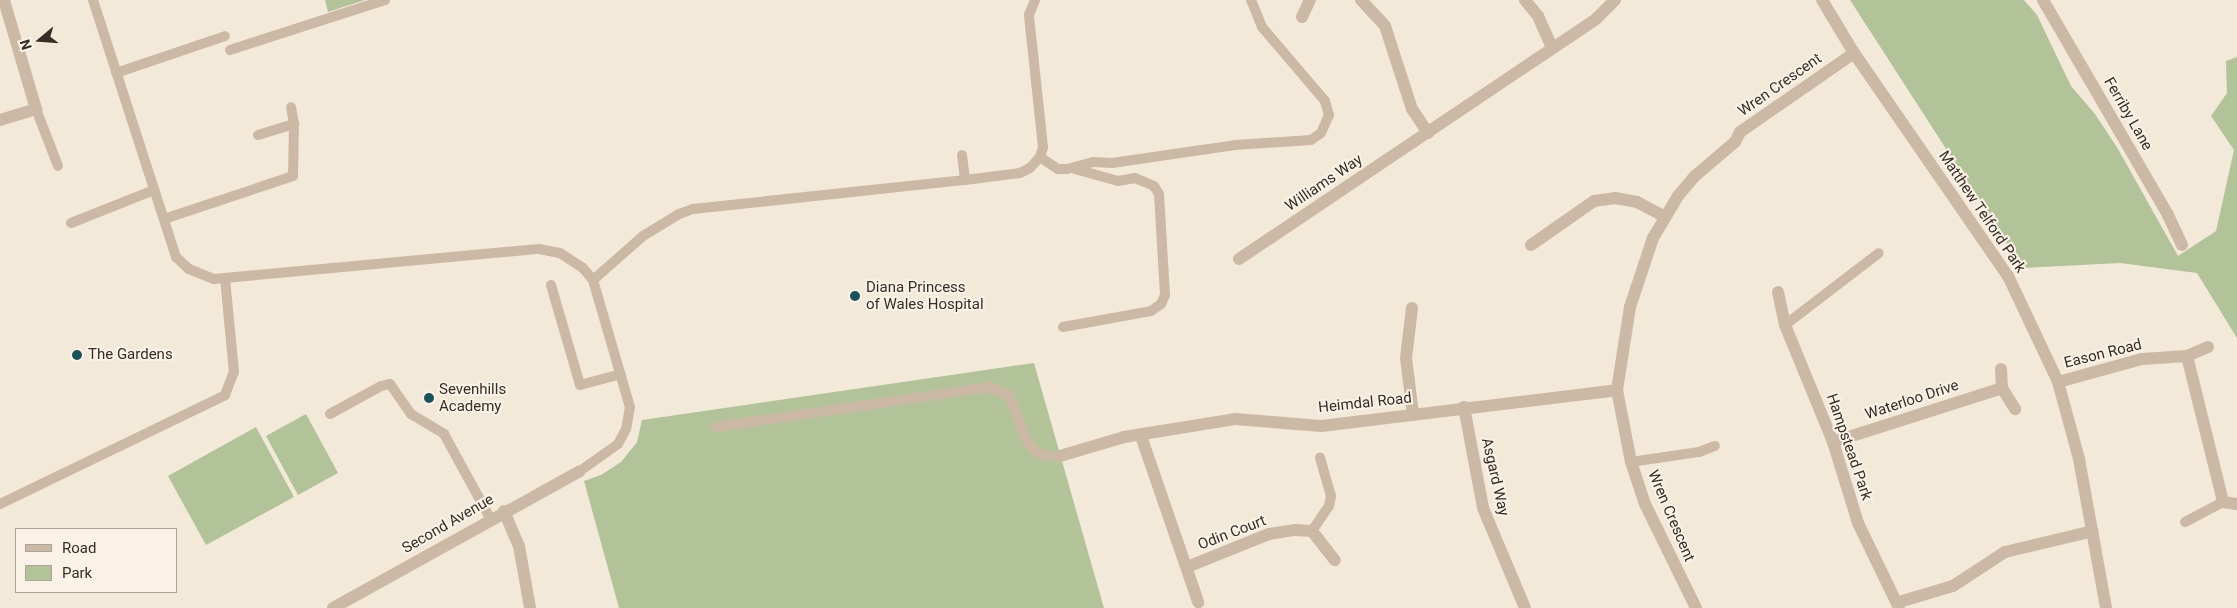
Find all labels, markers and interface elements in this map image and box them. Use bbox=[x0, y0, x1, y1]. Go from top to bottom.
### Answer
north arrow bbox=[15, 15, 65, 65]
text: N bbox=[17, 37, 35, 52]
street label: Wren Crescent bbox=[1735, 50, 1825, 120]
street label: Ferriby Lane bbox=[2100, 74, 2156, 154]
street label: Matthew Telford Park bbox=[1934, 148, 2030, 276]
street label: Williams Way bbox=[1282, 151, 1366, 215]
place label: Diana Princess of Wales Hospital bbox=[866, 278, 984, 313]
marker: Diana Princess of Wales Hospital bbox=[848, 289, 862, 303]
street label: Eason Road bbox=[2062, 336, 2144, 372]
place label: The Gardens bbox=[88, 346, 173, 364]
marker: The Gardens bbox=[70, 348, 84, 362]
street label: Waterloo Drive bbox=[1863, 376, 1961, 424]
place label: Sevenhills Academy bbox=[439, 380, 506, 415]
street label: Heimdal Road bbox=[1317, 389, 1413, 417]
street label: Hampstead Park bbox=[1822, 391, 1876, 503]
marker: Sevenhills Academy bbox=[423, 392, 435, 404]
street label: Asgard Way bbox=[1477, 436, 1513, 518]
street label: Wren Crescent bbox=[1644, 468, 1698, 564]
street label: Second Avenue bbox=[399, 491, 497, 557]
street label: Odin Court bbox=[1195, 512, 1269, 554]
legend bbox=[15, 528, 178, 593]
text: Road bbox=[62, 539, 96, 557]
text: Park bbox=[62, 564, 92, 582]

